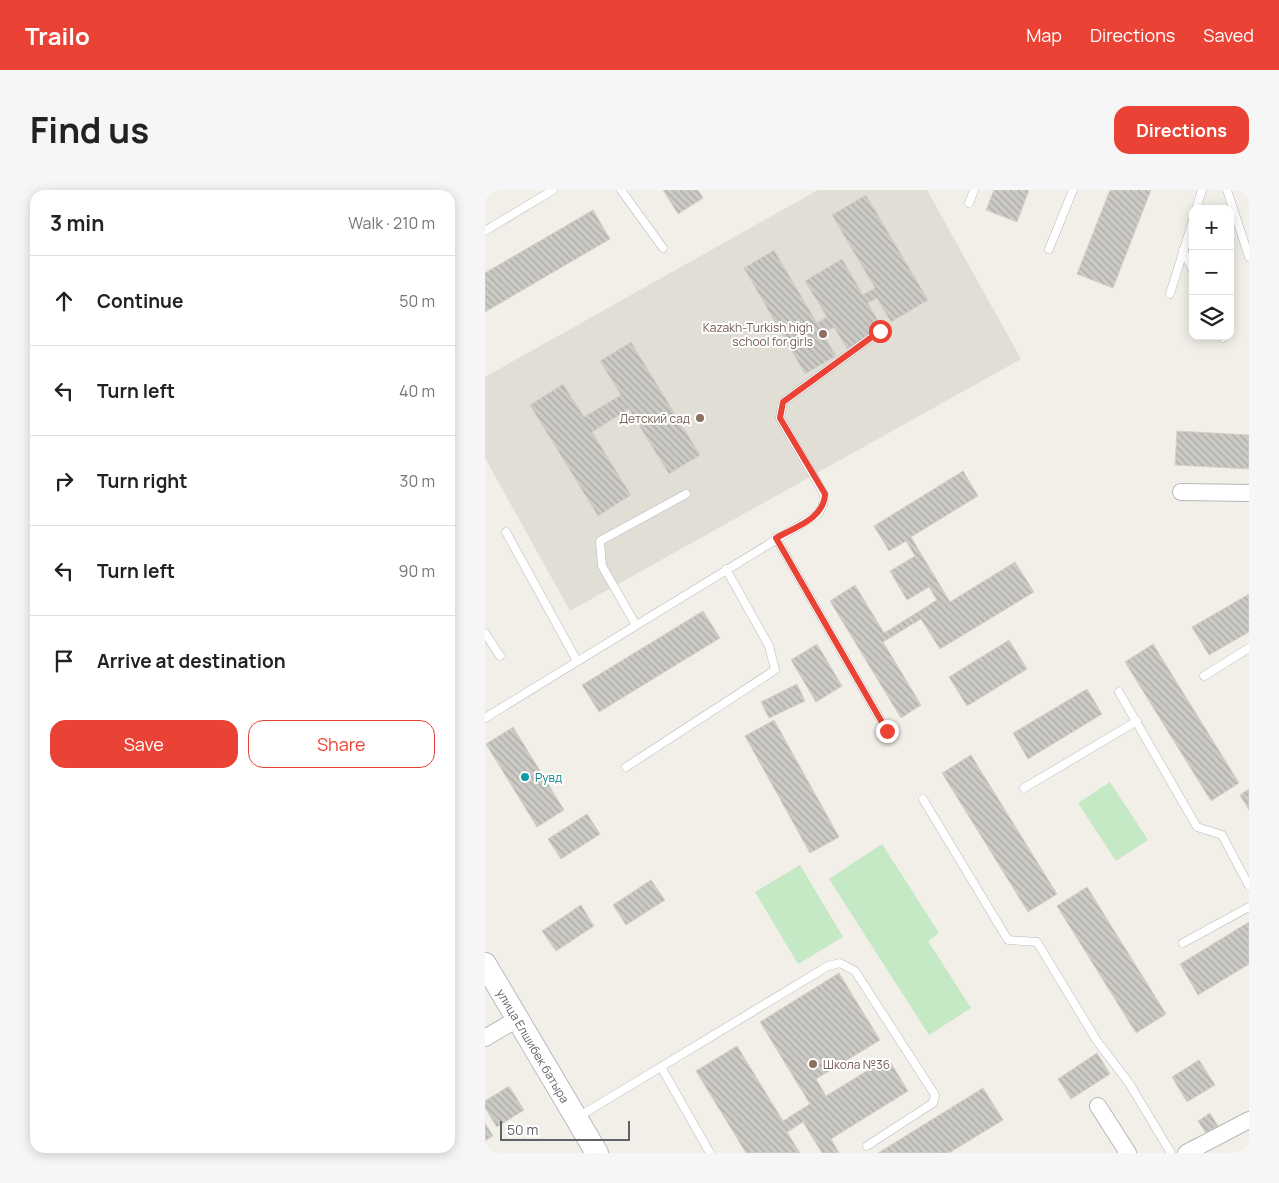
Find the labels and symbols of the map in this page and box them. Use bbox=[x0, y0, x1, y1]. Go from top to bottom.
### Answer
place label: Kazakh-Turkish high school for girls bbox=[703, 319, 813, 350]
route start bbox=[869, 320, 892, 343]
marker: Kazakh-Turkish high school for girls bbox=[817, 328, 829, 340]
place label: Детский сад bbox=[619, 410, 690, 427]
marker: Детский сад bbox=[694, 412, 706, 424]
route end bbox=[876, 720, 899, 743]
place label: Рувд bbox=[535, 769, 562, 786]
marker: Рувд bbox=[519, 771, 531, 783]
street label: улица Елшибек батыра bbox=[493, 985, 574, 1106]
place label: Школа №36 bbox=[823, 1056, 890, 1073]
marker: Школа №36 bbox=[807, 1058, 819, 1070]
scale bar bbox=[500, 1118, 630, 1141]

